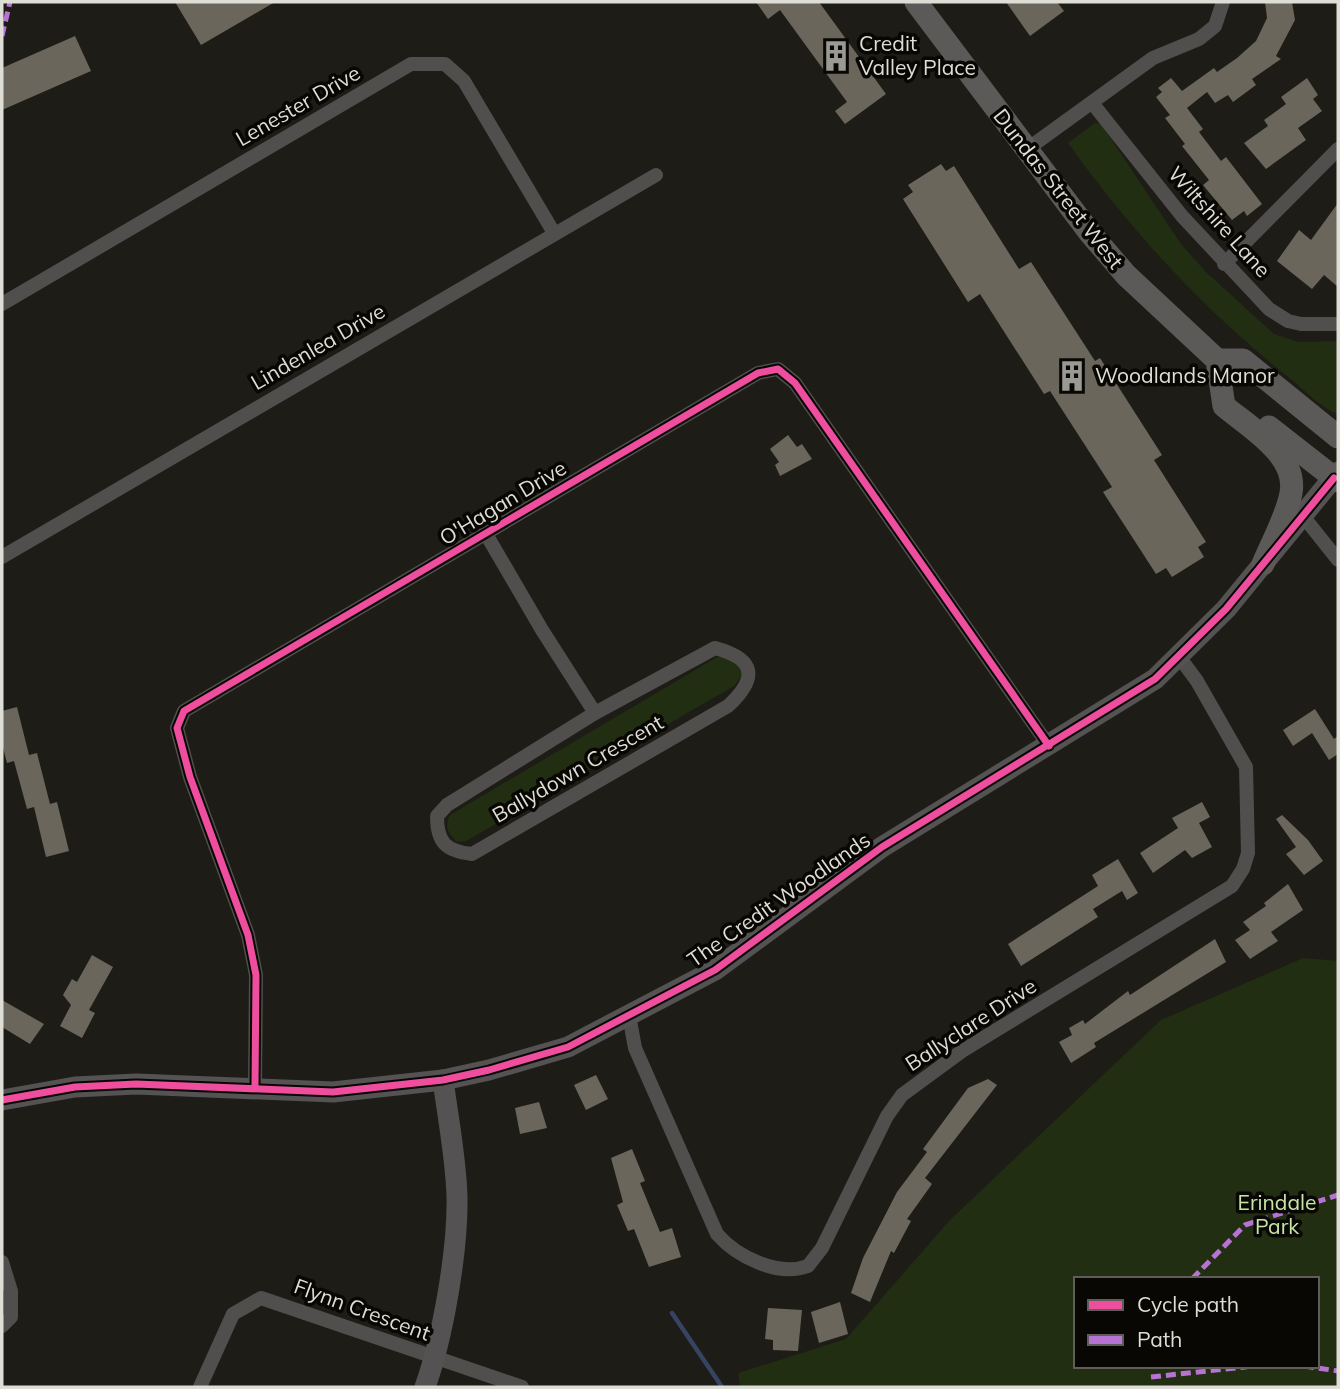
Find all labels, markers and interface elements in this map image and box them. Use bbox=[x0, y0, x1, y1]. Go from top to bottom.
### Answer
place label: Credit Valley Place bbox=[859, 30, 976, 80]
building icon: Credit Valley Place bbox=[819, 39, 853, 73]
street label: Lenester Drive bbox=[231, 59, 364, 151]
street label: Dundas Street West bbox=[988, 103, 1129, 274]
street label: Wiltshire Lane bbox=[1163, 160, 1276, 282]
street label: Lindenlea Drive bbox=[246, 297, 389, 395]
building icon: Woodlands Manor bbox=[1055, 359, 1089, 393]
place label: Woodlands Manor bbox=[1095, 362, 1275, 388]
street label: O'Hagan Drive bbox=[434, 454, 571, 550]
street label: Ballydown Crescent bbox=[487, 709, 668, 828]
street label: The Credit Woodlands bbox=[682, 826, 875, 972]
street label: Ballyclare Drive bbox=[900, 972, 1041, 1076]
park label: Erindale Park bbox=[1238, 1189, 1316, 1239]
street label: Flynn Crescent bbox=[291, 1272, 434, 1346]
legend bbox=[1074, 1277, 1319, 1368]
text: Cycle path bbox=[1137, 1291, 1239, 1317]
text: Path bbox=[1137, 1326, 1182, 1352]

